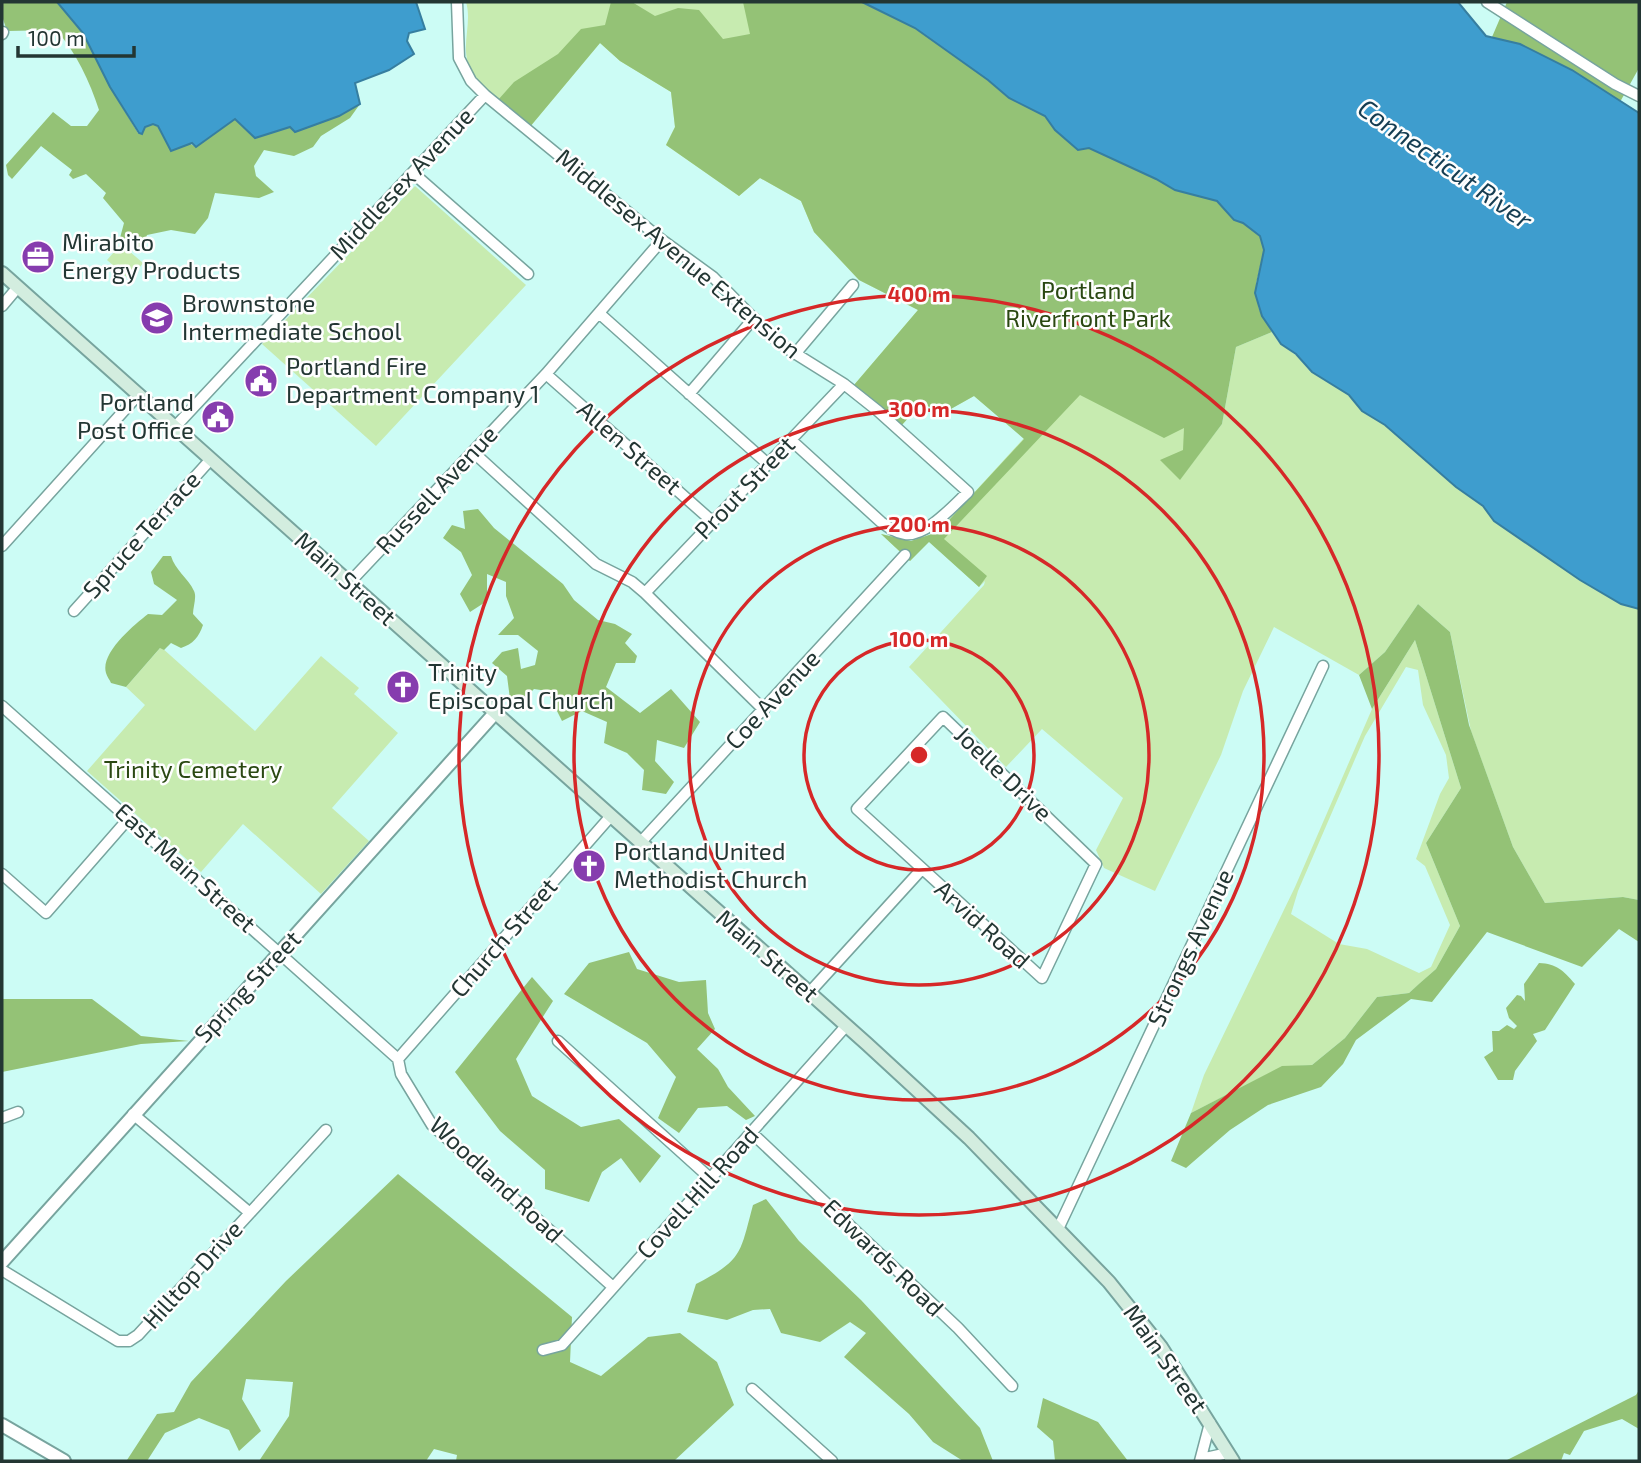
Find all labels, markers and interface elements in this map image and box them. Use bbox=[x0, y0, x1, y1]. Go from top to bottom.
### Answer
scale bar bbox=[18, 14, 133, 58]
text: 100 m bbox=[28, 25, 85, 50]
water label: Connecticut River bbox=[1353, 91, 1539, 235]
street label: Middlesex Avenue bbox=[323, 101, 479, 265]
street label: Middlesex Avenue Extension bbox=[551, 142, 807, 364]
place label: Mirabito Energy Products bbox=[62, 227, 240, 284]
office icon: Mirabito Energy Products bbox=[19, 238, 57, 276]
park label: Portland Riverfront Park bbox=[1005, 275, 1171, 332]
text: 400 m bbox=[888, 281, 950, 306]
place label: Brownstone Intermediate School bbox=[182, 288, 402, 345]
school or university icon: Brownstone Intermediate School bbox=[138, 299, 176, 337]
place label: Portland Fire Department Company 1 bbox=[286, 351, 540, 408]
public building icon: Portland Fire Department Company 1 bbox=[242, 362, 280, 400]
place label: Portland Post Office bbox=[77, 387, 194, 444]
street label: Allen Street bbox=[572, 394, 688, 500]
text: 300 m bbox=[888, 396, 950, 421]
public building icon: Portland Post Office bbox=[199, 398, 237, 436]
street label: Russell Avenue bbox=[369, 419, 503, 559]
street label: Prout Street bbox=[688, 429, 800, 545]
street label: Spruce Terrace bbox=[76, 464, 205, 603]
text: 200 m bbox=[888, 511, 950, 536]
street label: Main Street bbox=[289, 525, 403, 631]
text: 100 m bbox=[890, 626, 948, 651]
street label: Coe Avenue bbox=[719, 643, 825, 755]
place label: Trinity Episcopal Church bbox=[428, 657, 614, 714]
church icon: Trinity Episcopal Church bbox=[384, 668, 422, 706]
street label: Joelle Drive bbox=[949, 719, 1059, 826]
centre of rings bbox=[907, 743, 931, 767]
park label: Trinity Cemetery bbox=[104, 754, 283, 783]
street label: East Main Street bbox=[110, 796, 262, 938]
place label: Portland United Methodist Church bbox=[614, 836, 807, 893]
church icon: Portland United Methodist Church bbox=[570, 847, 608, 885]
street label: Strongs Avenue bbox=[1141, 864, 1239, 1031]
street label: Church Street bbox=[443, 872, 562, 1003]
street label: Arvid Road bbox=[930, 874, 1036, 974]
street label: Main Street bbox=[711, 903, 825, 1007]
street label: Spring Street bbox=[188, 924, 306, 1048]
street label: Woodland Road bbox=[424, 1110, 570, 1248]
street label: Covell Hill Road bbox=[630, 1120, 764, 1264]
street label: Edwards Road bbox=[818, 1192, 950, 1322]
street label: Hilltop Drive bbox=[136, 1214, 248, 1334]
street label: Main Street bbox=[1118, 1298, 1214, 1418]

